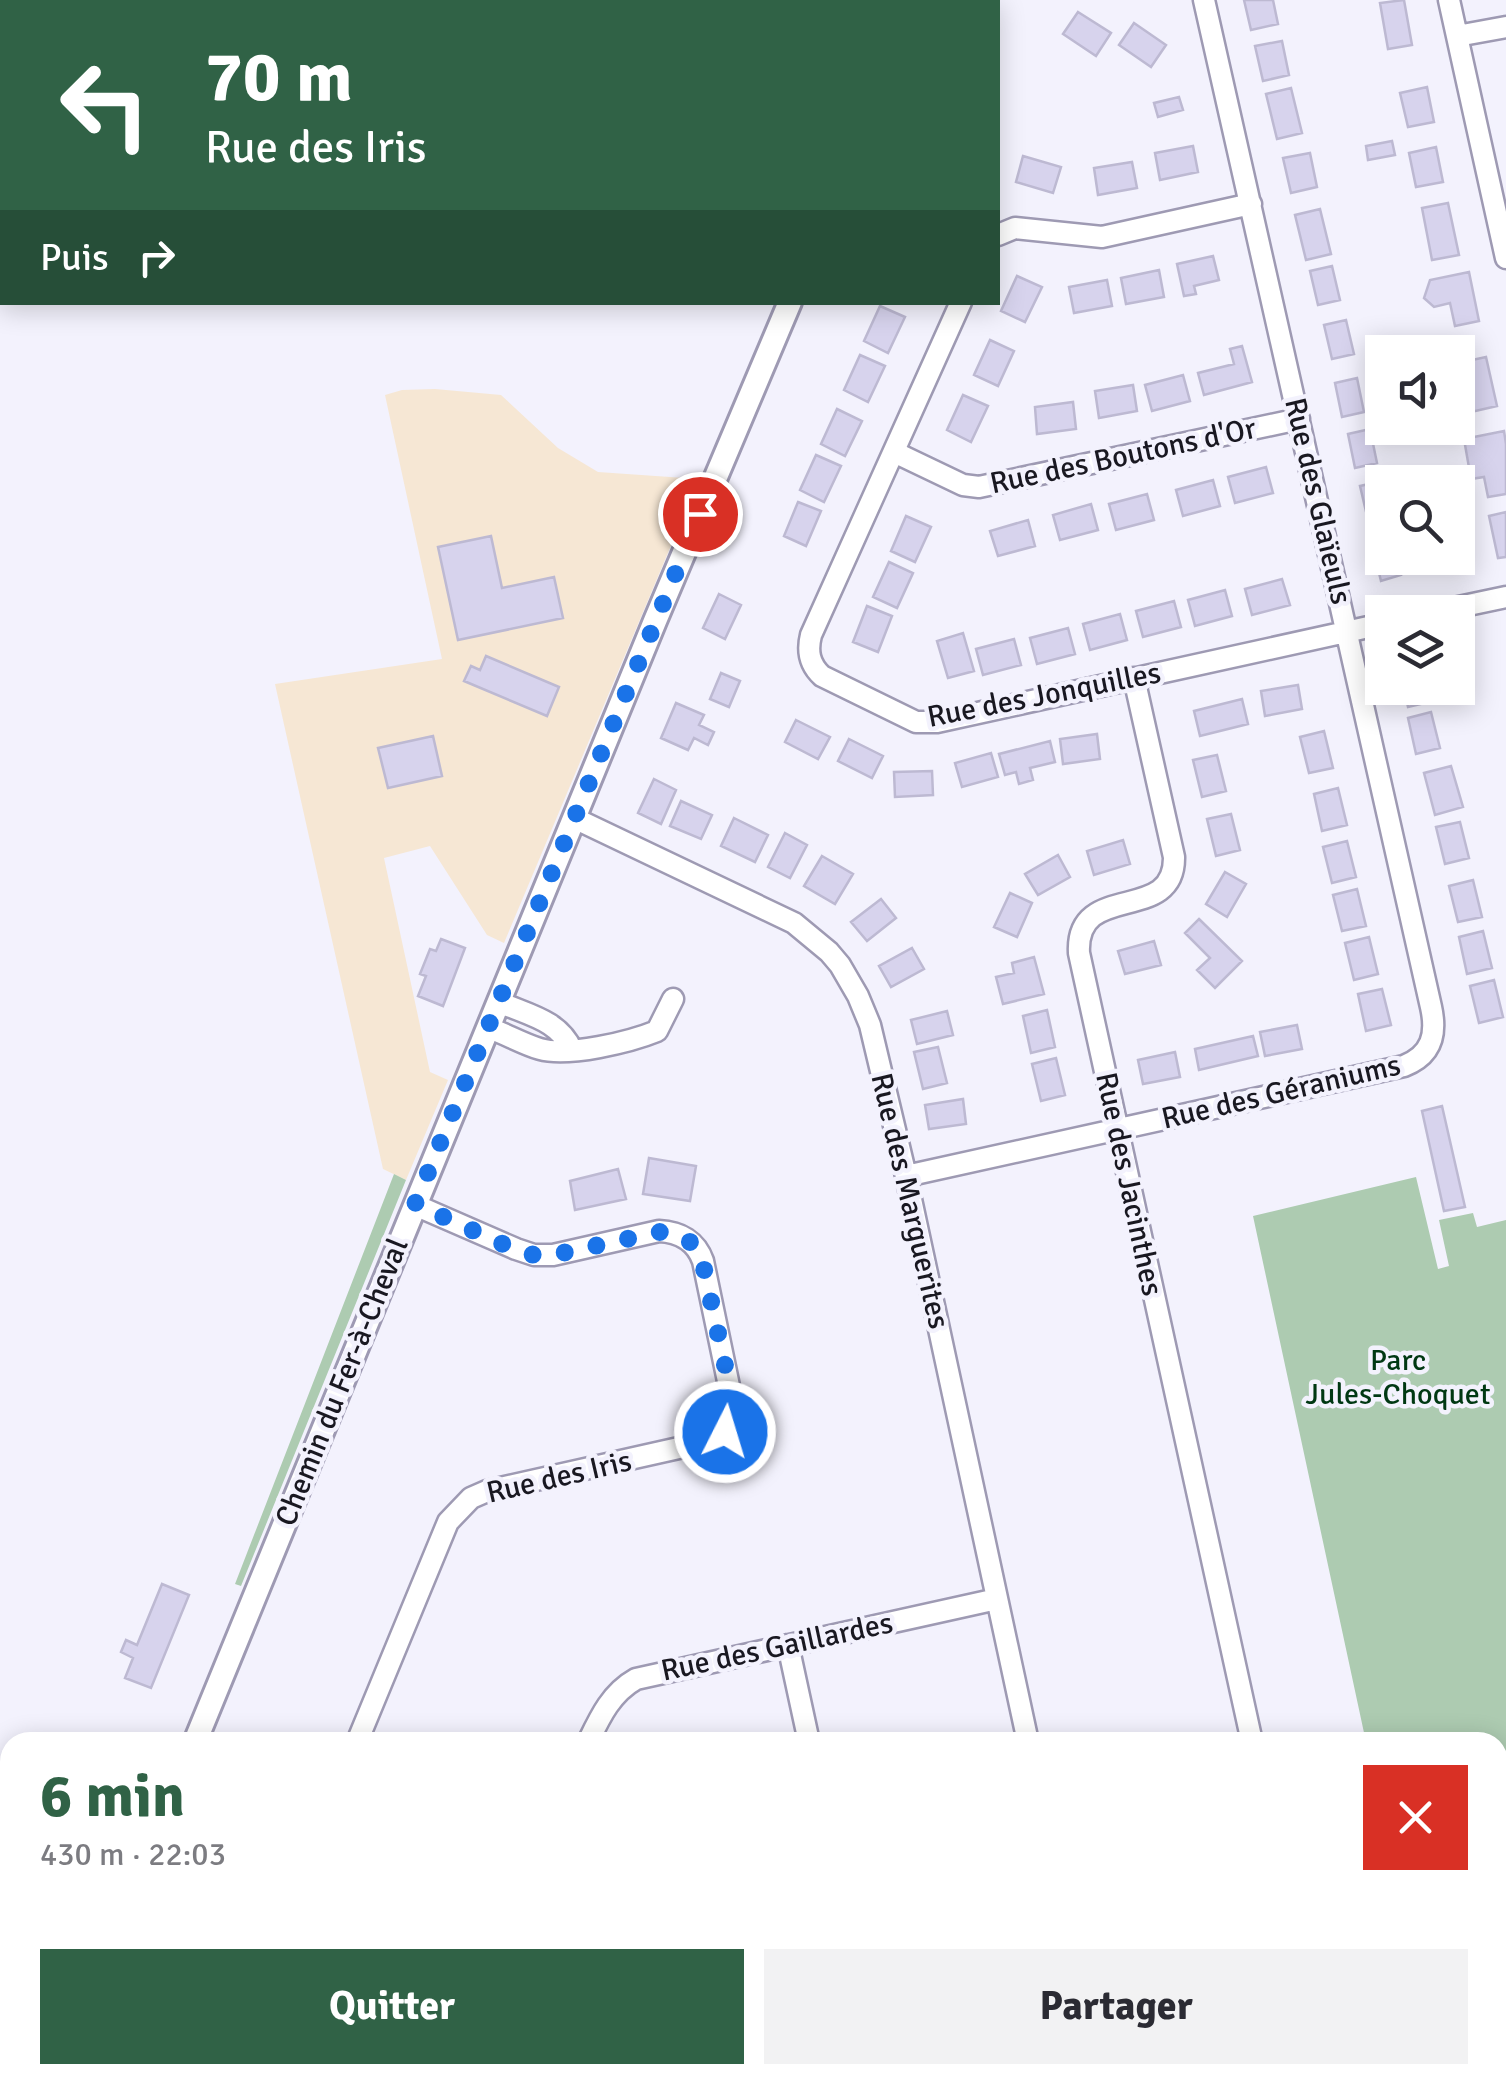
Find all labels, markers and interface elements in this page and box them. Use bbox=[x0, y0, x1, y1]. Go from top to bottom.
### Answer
text: 70 m bbox=[205, 34, 353, 120]
icon: left bbox=[40, 40, 170, 170]
text: Rue des Iris bbox=[205, 120, 426, 175]
icon: right bbox=[129, 230, 184, 285]
text: Puis bbox=[40, 234, 109, 281]
map controls bbox=[1365, 335, 1475, 705]
button: sound bbox=[1365, 335, 1475, 445]
street label: Rue des Glaïeuls bbox=[1276, 394, 1360, 608]
street label: Rue des Boutons d'Or bbox=[987, 410, 1259, 502]
button: search bbox=[1365, 465, 1475, 575]
pin bbox=[658, 472, 743, 557]
icon: arrive bbox=[673, 487, 728, 542]
button: layers bbox=[1365, 595, 1475, 705]
street label: Rue des Jonquilles bbox=[924, 654, 1164, 736]
street label: Rue des Géraniums bbox=[1158, 1047, 1404, 1137]
street label: Rue des Jacinthes bbox=[1087, 1069, 1171, 1299]
street label: Rue des Marguerites bbox=[863, 1070, 957, 1332]
street label: Chemin du Fer-à-Cheval bbox=[267, 1233, 417, 1531]
park label: Parc Jules-Choquet bbox=[1306, 1342, 1490, 1413]
position arrow bbox=[673, 1380, 777, 1484]
street label: Rue des Iris bbox=[483, 1442, 635, 1512]
street label: Rue des Gaillardes bbox=[658, 1604, 896, 1690]
text: 6 min bbox=[40, 1760, 185, 1834]
button: close bbox=[1363, 1765, 1468, 1870]
text: 430 m · 22:03 bbox=[40, 1835, 226, 1874]
button: Quitter bbox=[40, 1949, 744, 2064]
button: Partager bbox=[764, 1949, 1468, 2064]

